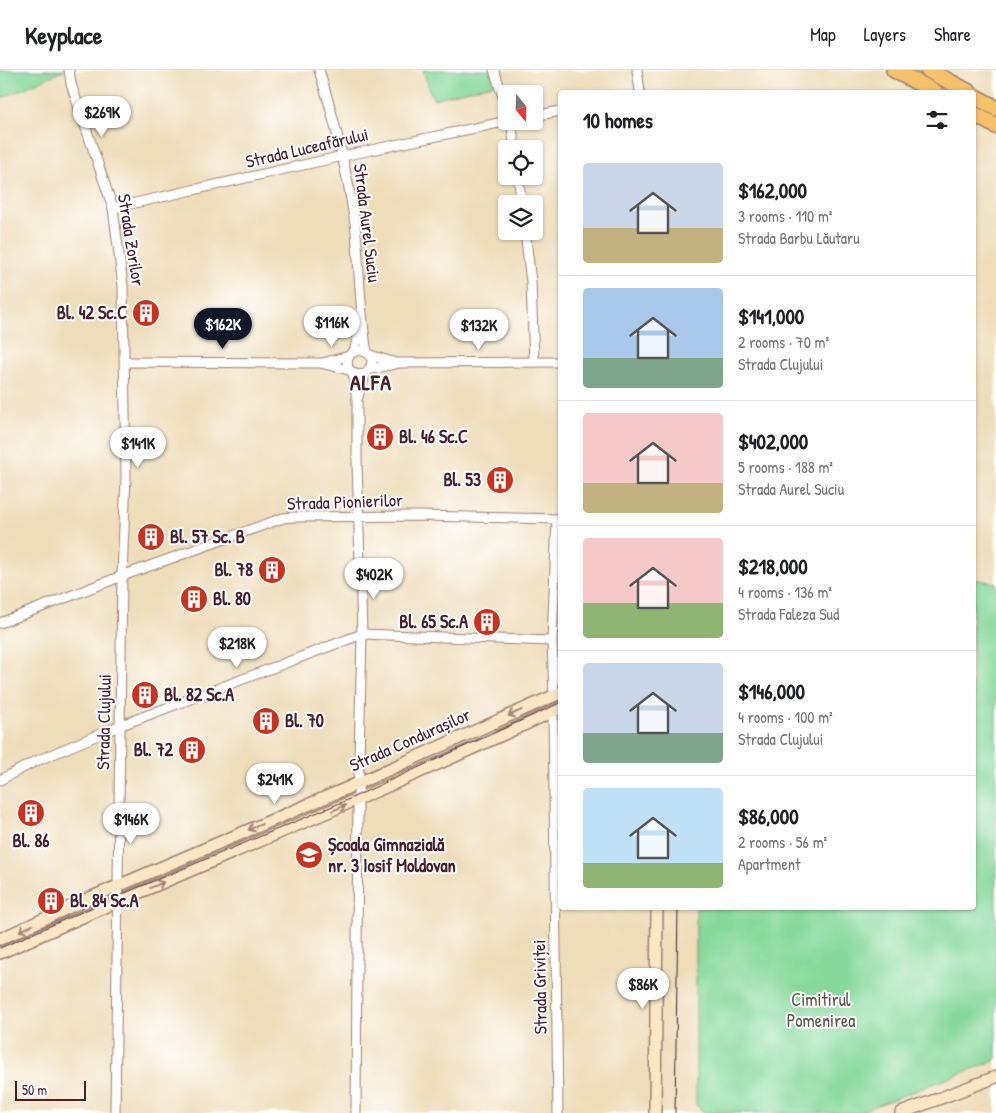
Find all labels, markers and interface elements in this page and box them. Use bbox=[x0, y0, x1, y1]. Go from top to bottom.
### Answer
text: Keyplace bbox=[25, 19, 102, 51]
text: Map bbox=[810, 22, 836, 47]
text: Layers bbox=[864, 22, 906, 47]
text: Share bbox=[934, 22, 971, 47]
north arrow bbox=[498, 85, 542, 130]
map controls bbox=[498, 85, 543, 240]
pin: $269K bbox=[67, 96, 137, 138]
text: $269K bbox=[84, 101, 120, 123]
text: 10 homes bbox=[583, 106, 653, 135]
icon: filters bbox=[923, 106, 951, 134]
street label: Strada Luceafărului bbox=[243, 121, 371, 174]
button: locate bbox=[498, 140, 543, 185]
street label: Strada Aurel Suciu bbox=[348, 162, 387, 284]
text: $162,000 bbox=[738, 176, 807, 205]
icon: home bbox=[623, 183, 683, 243]
street label: Strada Zorilor bbox=[112, 192, 151, 288]
button: layers bbox=[498, 195, 543, 240]
text: 3 rooms · 110 m² bbox=[738, 205, 833, 227]
text: Strada Barbu Lăutaru bbox=[738, 227, 860, 249]
building icon: Bl. 42 Sc.C bbox=[131, 298, 161, 328]
place label: Bl. 42 Sc.C bbox=[57, 300, 127, 325]
text: $141,000 bbox=[738, 302, 804, 331]
pin: $116K bbox=[297, 306, 367, 348]
pin: $162K bbox=[188, 308, 258, 350]
pin: $132K bbox=[444, 308, 514, 351]
icon: home bbox=[623, 308, 683, 368]
text: $116K bbox=[315, 311, 349, 333]
text: $162K bbox=[205, 313, 241, 335]
text: $132K bbox=[461, 314, 497, 336]
text: 2 rooms · 70 m² bbox=[738, 331, 829, 353]
text: Strada Clujului bbox=[738, 353, 823, 375]
district label: ALFA bbox=[350, 367, 392, 397]
building icon: Bl. 46 Sc.C bbox=[365, 422, 395, 452]
place label: Bl. 46 Sc.C bbox=[399, 424, 468, 449]
pin: $141K bbox=[103, 426, 173, 469]
text: $402,000 bbox=[738, 427, 808, 456]
text: $141K bbox=[121, 432, 155, 454]
icon: home bbox=[623, 433, 683, 493]
text: 5 rooms · 188 m² bbox=[738, 456, 833, 478]
building icon: Bl. 53 bbox=[485, 465, 515, 495]
place label: Bl. 53 bbox=[443, 467, 481, 492]
text: Strada Aurel Suciu bbox=[738, 478, 844, 500]
street label: Strada Pionierilor bbox=[287, 487, 403, 516]
building icon: Bl. 57 Sc. B bbox=[136, 522, 166, 552]
place label: Bl. 57 Sc. B bbox=[170, 524, 245, 549]
text: $218,000 bbox=[738, 552, 808, 581]
building icon: Bl. 78 bbox=[257, 555, 287, 585]
place label: Bl. 78 bbox=[214, 557, 253, 582]
pin: $402K bbox=[339, 558, 409, 600]
icon: home bbox=[623, 558, 683, 618]
text: $402K bbox=[355, 563, 393, 585]
text: 4 rooms · 136 m² bbox=[738, 581, 832, 603]
building icon: Bl. 80 bbox=[179, 584, 209, 614]
place label: Bl. 80 bbox=[213, 586, 251, 611]
text: Strada Faleza Sud bbox=[738, 603, 839, 625]
building icon: Bl. 65 Sc.A bbox=[472, 607, 502, 637]
place label: Bl. 65 Sc.A bbox=[399, 609, 468, 634]
pin: $218K bbox=[202, 626, 272, 669]
text: $218K bbox=[219, 632, 255, 654]
street label: Strada Clujului bbox=[90, 674, 117, 770]
text: $146,000 bbox=[738, 677, 805, 706]
building icon: Bl. 82 Sc.A bbox=[130, 680, 160, 710]
place label: Bl. 82 Sc.A bbox=[164, 682, 234, 707]
icon: home bbox=[623, 683, 683, 743]
street label: Strada Condurașilor bbox=[345, 702, 474, 777]
building icon: Bl. 70 bbox=[251, 706, 281, 736]
text: 4 rooms · 100 m² bbox=[738, 706, 833, 728]
place label: Bl. 70 bbox=[285, 708, 324, 733]
one-way arrow bbox=[508, 708, 523, 718]
text: Strada Clujului bbox=[738, 728, 823, 750]
building icon: Bl. 72 bbox=[177, 735, 207, 765]
place label: Bl. 72 bbox=[134, 737, 174, 762]
pin: $241K bbox=[240, 762, 310, 805]
text: $241K bbox=[257, 768, 293, 790]
building icon: Bl. 86 bbox=[16, 798, 46, 828]
pin: $146K bbox=[96, 802, 166, 845]
one-way arrow bbox=[331, 802, 346, 812]
text: $86,000 bbox=[738, 802, 799, 831]
text: $146K bbox=[114, 808, 148, 830]
icon: home bbox=[623, 808, 683, 868]
one-way arrow bbox=[248, 823, 263, 833]
place label: Bl. 86 bbox=[13, 828, 49, 853]
text: 2 rooms · 56 m² bbox=[738, 831, 827, 853]
place label: Școala Gimnazială nr. 3 Iosif Moldovan bbox=[328, 832, 456, 878]
school or university icon: Școala Gimnazială nr. 3 Iosif Moldovan bbox=[294, 840, 324, 870]
text: Apartment bbox=[738, 853, 801, 875]
one-way arrow bbox=[149, 880, 164, 890]
building icon: Bl. 84 Sc.A bbox=[36, 886, 66, 916]
place label: Bl. 84 Sc.A bbox=[70, 888, 139, 913]
one-way arrow bbox=[18, 923, 33, 933]
street label: Strada Griviței bbox=[526, 939, 553, 1035]
pin: $86K bbox=[613, 968, 673, 1010]
text: $86K bbox=[628, 973, 658, 995]
park label: Cimitirul Pomenirea bbox=[787, 987, 855, 1033]
scale bar bbox=[15, 1078, 86, 1101]
text: 50 m bbox=[22, 1080, 47, 1099]

